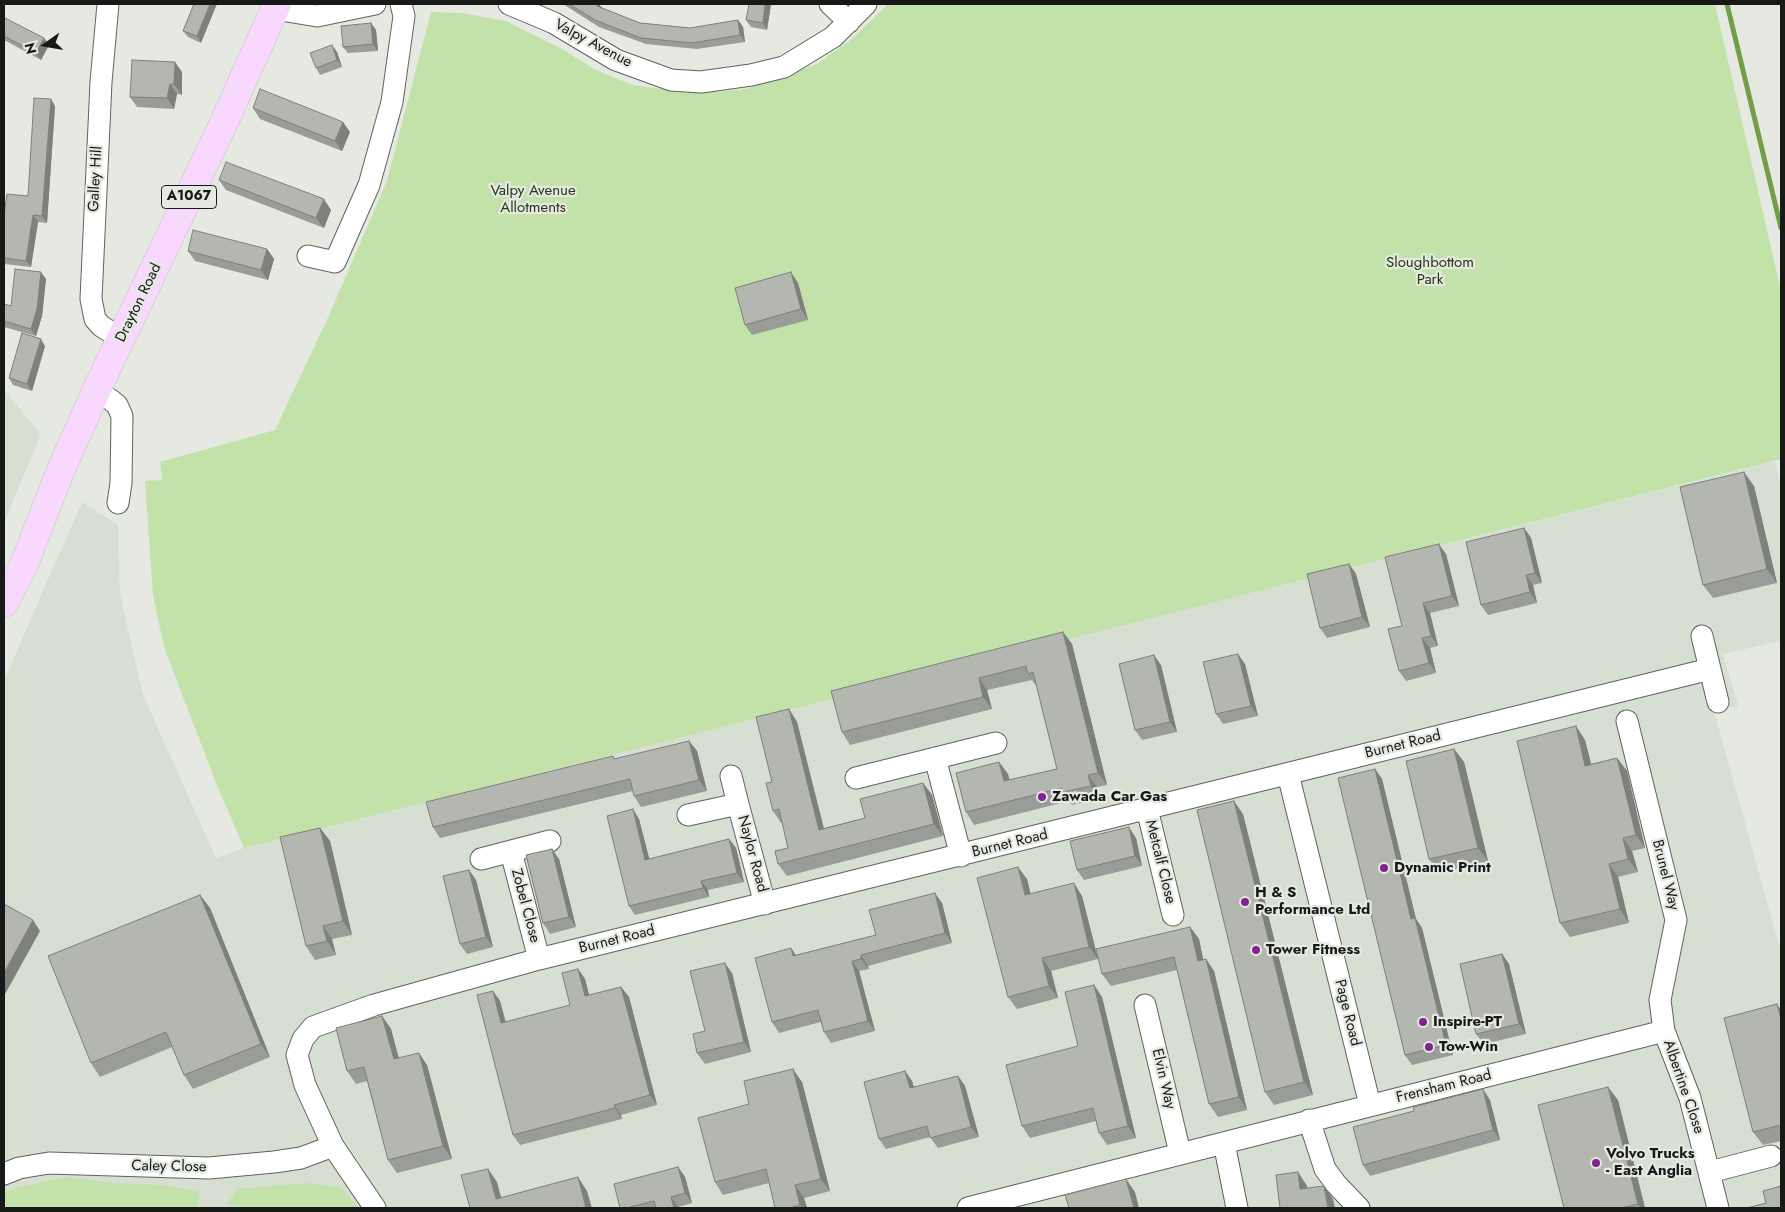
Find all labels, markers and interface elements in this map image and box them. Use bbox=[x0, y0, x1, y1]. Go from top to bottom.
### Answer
street label: Valpy Avenue bbox=[551, 16, 635, 72]
north arrow bbox=[20, 20, 70, 70]
text: N bbox=[19, 41, 41, 56]
street label: Galley Hill bbox=[85, 146, 107, 212]
park label: Valpy Avenue Allotments bbox=[490, 182, 576, 217]
road number: A1067 bbox=[162, 186, 216, 208]
park label: Sloughbottom Park bbox=[1386, 254, 1474, 289]
street label: Drayton Road bbox=[112, 261, 166, 345]
street label: Burnet Road bbox=[1363, 727, 1443, 763]
place label: Zawada Car Gas bbox=[1052, 788, 1167, 806]
marker: Zawada Car Gas bbox=[1036, 791, 1048, 803]
street label: Naylor Road bbox=[733, 814, 771, 894]
street label: Metcalf Close bbox=[1141, 818, 1179, 906]
street label: Burnet Road bbox=[970, 826, 1050, 862]
street label: Brunel Way bbox=[1648, 838, 1682, 912]
place label: Dynamic Print bbox=[1394, 859, 1491, 877]
marker: Dynamic Print bbox=[1378, 862, 1390, 874]
street label: Zobel Close bbox=[506, 867, 544, 945]
place label: H & S Performance Ltd bbox=[1255, 884, 1370, 919]
marker: H & S Performance Ltd bbox=[1239, 896, 1251, 908]
street label: Burnet Road bbox=[577, 922, 657, 958]
place label: Tower Fitness bbox=[1266, 941, 1360, 959]
marker: Tower Fitness bbox=[1250, 944, 1262, 956]
street label: Page Road bbox=[1330, 978, 1364, 1048]
place label: Inspire-PT bbox=[1433, 1013, 1502, 1031]
marker: Inspire-PT bbox=[1417, 1016, 1429, 1028]
place label: Tow-Win bbox=[1439, 1038, 1498, 1056]
street label: Albertine Close bbox=[1659, 1038, 1707, 1136]
marker: Tow-Win bbox=[1423, 1041, 1435, 1053]
street label: Elvin Way bbox=[1147, 1047, 1179, 1111]
street label: Frensham Road bbox=[1395, 1066, 1493, 1108]
place label: Volvo Trucks - East Anglia bbox=[1606, 1145, 1695, 1180]
street label: Caley Close bbox=[131, 1157, 207, 1177]
marker: Volvo Trucks - East Anglia bbox=[1590, 1157, 1602, 1169]

